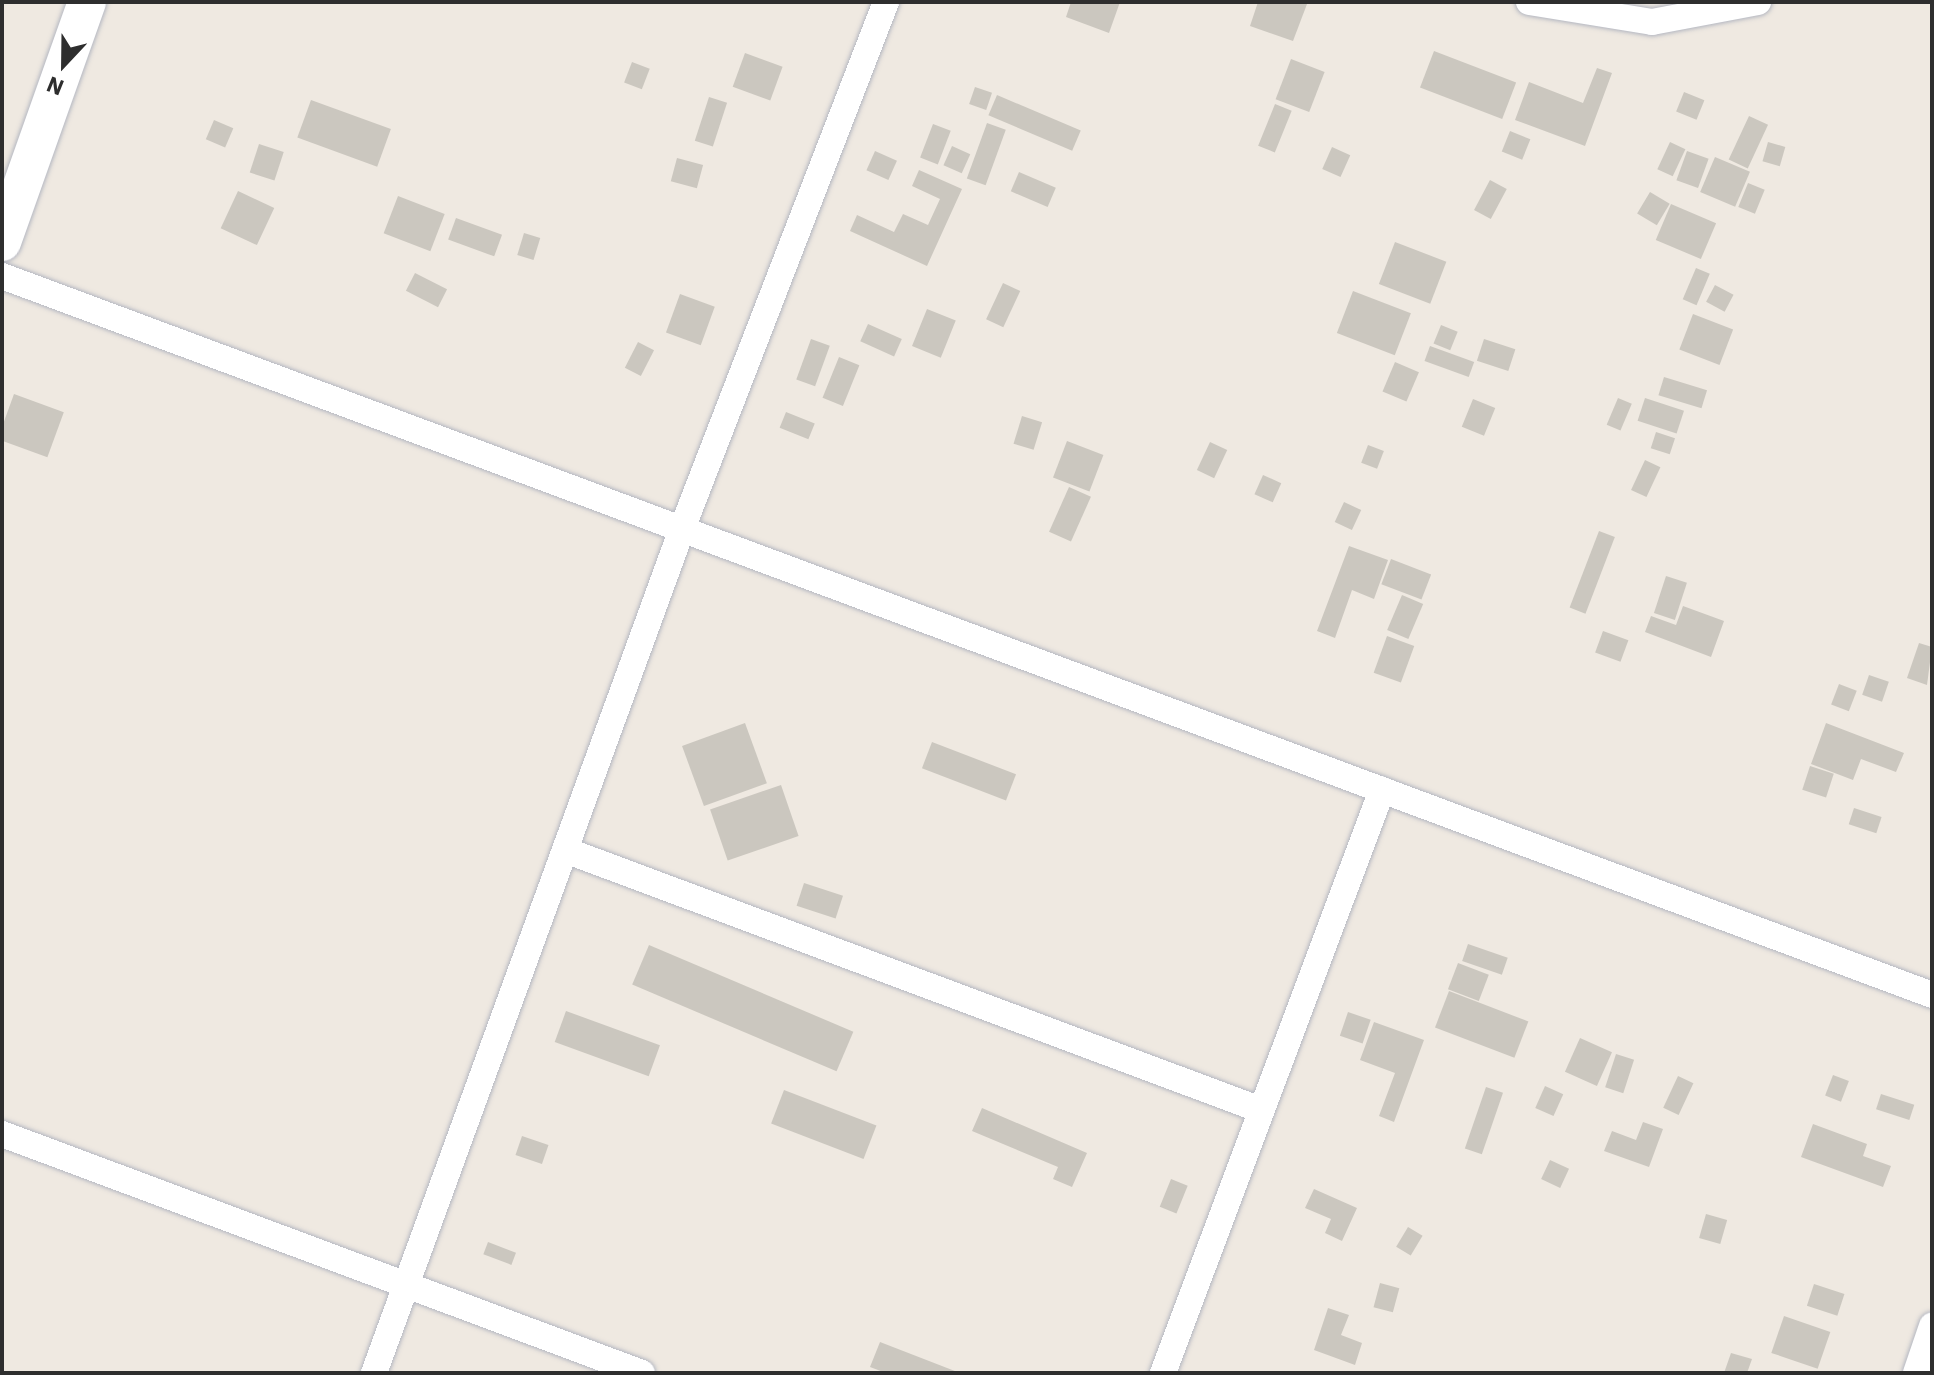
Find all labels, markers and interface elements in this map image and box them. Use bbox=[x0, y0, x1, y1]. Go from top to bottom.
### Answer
north arrow bbox=[24, 24, 104, 104]
text: N bbox=[42, 70, 68, 103]

